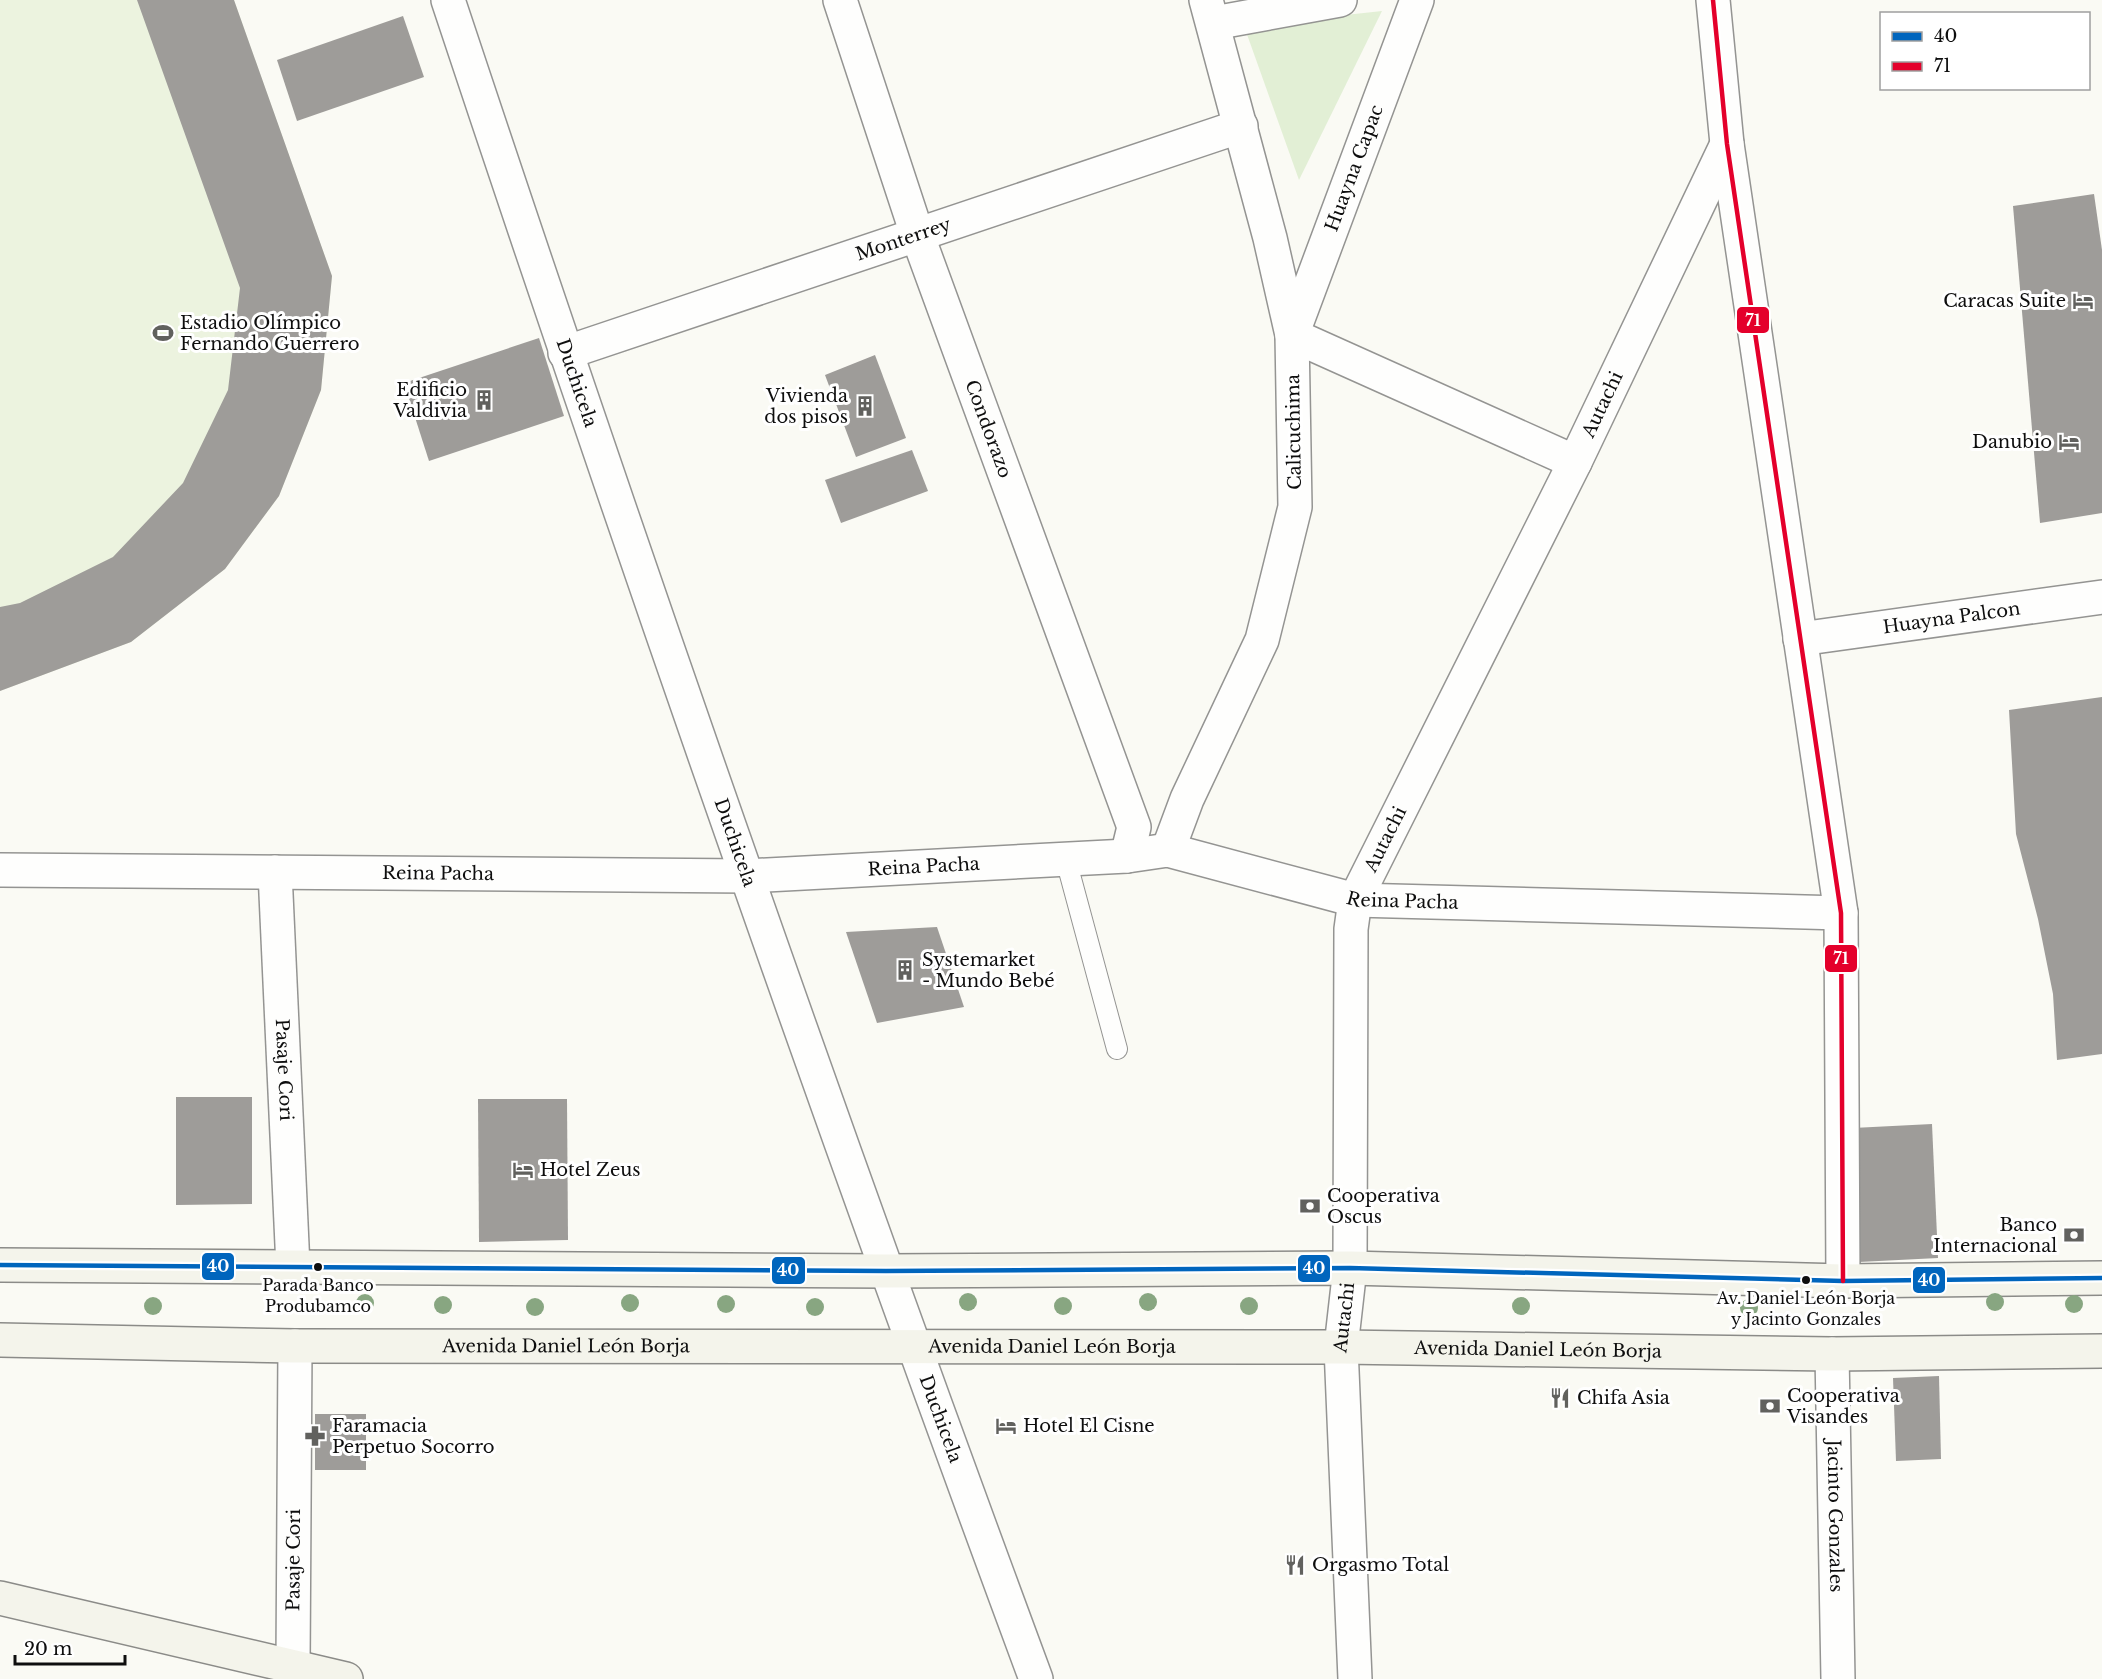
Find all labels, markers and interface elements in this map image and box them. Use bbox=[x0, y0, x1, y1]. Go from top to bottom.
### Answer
legend bbox=[1880, 12, 2090, 90]
text: 40 bbox=[1934, 25, 1957, 47]
text: 71 bbox=[1934, 55, 1951, 77]
street label: Huayna Capac bbox=[1321, 102, 1388, 234]
street label: Monterrey bbox=[853, 213, 954, 266]
hotel icon: Caracas Suite bbox=[2071, 289, 2095, 313]
place label: Caracas Suite bbox=[1943, 290, 2066, 312]
line badge: 71 bbox=[1736, 306, 1770, 334]
text: 71 bbox=[1745, 310, 1761, 330]
place label: Estadio Olímpico Fernando Guerrero bbox=[180, 312, 360, 355]
sports icon: Estadio Olímpico Fernando Guerrero bbox=[151, 321, 175, 345]
street label: Duchicela bbox=[551, 336, 602, 430]
street label: Autachi bbox=[1577, 368, 1628, 442]
street label: Calicuchima bbox=[1282, 374, 1306, 490]
street label: Condorazo bbox=[960, 377, 1016, 481]
place label: Edificio Valdivia bbox=[392, 379, 467, 422]
place label: Vivienda dos pisos bbox=[764, 385, 848, 428]
building icon: Edificio Valdivia bbox=[472, 388, 496, 412]
building icon: Vivienda dos pisos bbox=[853, 394, 877, 418]
hotel icon: Danubio bbox=[2057, 430, 2081, 454]
place label: Danubio bbox=[1972, 431, 2052, 453]
street label: Huayna Palcon bbox=[1881, 597, 2022, 638]
street label: Duchicela bbox=[709, 795, 761, 890]
street label: Autachi bbox=[1359, 803, 1411, 877]
street label: Reina Pacha bbox=[867, 853, 980, 881]
street label: Reina Pacha bbox=[382, 862, 494, 885]
street label: Reina Pacha bbox=[1344, 887, 1459, 914]
line badge: 71 bbox=[1824, 944, 1858, 973]
text: 71 bbox=[1833, 948, 1849, 968]
place label: Systemarket - Mundo Bebé bbox=[922, 949, 1055, 992]
building icon: Systemarket - Mundo Bebé bbox=[893, 958, 917, 982]
street label: Pasaje Cori bbox=[271, 1018, 297, 1121]
hotel icon: Hotel Zeus bbox=[511, 1158, 535, 1182]
place label: Hotel Zeus bbox=[540, 1159, 640, 1181]
place label: Cooperativa Oscus bbox=[1327, 1185, 1440, 1228]
bank icon: Cooperativa Oscus bbox=[1298, 1194, 1322, 1218]
place label: Banco Internacional bbox=[1933, 1214, 2057, 1257]
bank icon: Banco Internacional bbox=[2062, 1223, 2086, 1247]
line badge: 40 bbox=[201, 1252, 235, 1281]
line badge: 40 bbox=[1297, 1254, 1331, 1283]
text: 40 bbox=[207, 1256, 229, 1276]
line badge: 40 bbox=[771, 1256, 806, 1285]
text: 40 bbox=[1303, 1258, 1325, 1278]
text: 40 bbox=[777, 1260, 799, 1280]
marker: Parada Banco Produbamco bbox=[312, 1261, 324, 1273]
line badge: 40 bbox=[1912, 1266, 1946, 1294]
text: 40 bbox=[1918, 1270, 1940, 1290]
marker: Av. Daniel León Borja y Jacinto Gonzales bbox=[1800, 1274, 1812, 1286]
place label: Parada Banco Produbamco bbox=[262, 1275, 374, 1316]
street label: Autachi bbox=[1329, 1281, 1359, 1355]
place label: Av. Daniel León Borja y Jacinto Gonzales bbox=[1716, 1288, 1895, 1329]
street label: Avenida Daniel León Borja bbox=[441, 1335, 690, 1357]
street label: Avenida Daniel León Borja bbox=[927, 1336, 1176, 1358]
street label: Avenida Daniel León Borja bbox=[1413, 1337, 1662, 1363]
street label: Duchicela bbox=[914, 1372, 967, 1466]
place label: Cooperativa Visandes bbox=[1786, 1385, 1900, 1428]
restaurant icon: Chifa Asia bbox=[1548, 1386, 1572, 1410]
place label: Chifa Asia bbox=[1577, 1387, 1670, 1409]
bank icon: Cooperativa Visandes bbox=[1758, 1394, 1782, 1418]
hotel icon: Hotel El Cisne bbox=[994, 1414, 1018, 1438]
place label: Faramacia Perpetuo Socorro bbox=[332, 1415, 495, 1458]
place label: Hotel El Cisne bbox=[1023, 1415, 1155, 1437]
pharmacy icon: Faramacia Perpetuo Socorro bbox=[303, 1424, 327, 1448]
street label: Jacinto Gonzales bbox=[1823, 1437, 1847, 1593]
street label: Pasaje Cori bbox=[282, 1509, 305, 1611]
restaurant icon: Orgasmo Total bbox=[1283, 1553, 1307, 1577]
place label: Orgasmo Total bbox=[1312, 1554, 1449, 1576]
scale bar bbox=[15, 1628, 124, 1666]
text: 20 m bbox=[24, 1638, 72, 1660]

